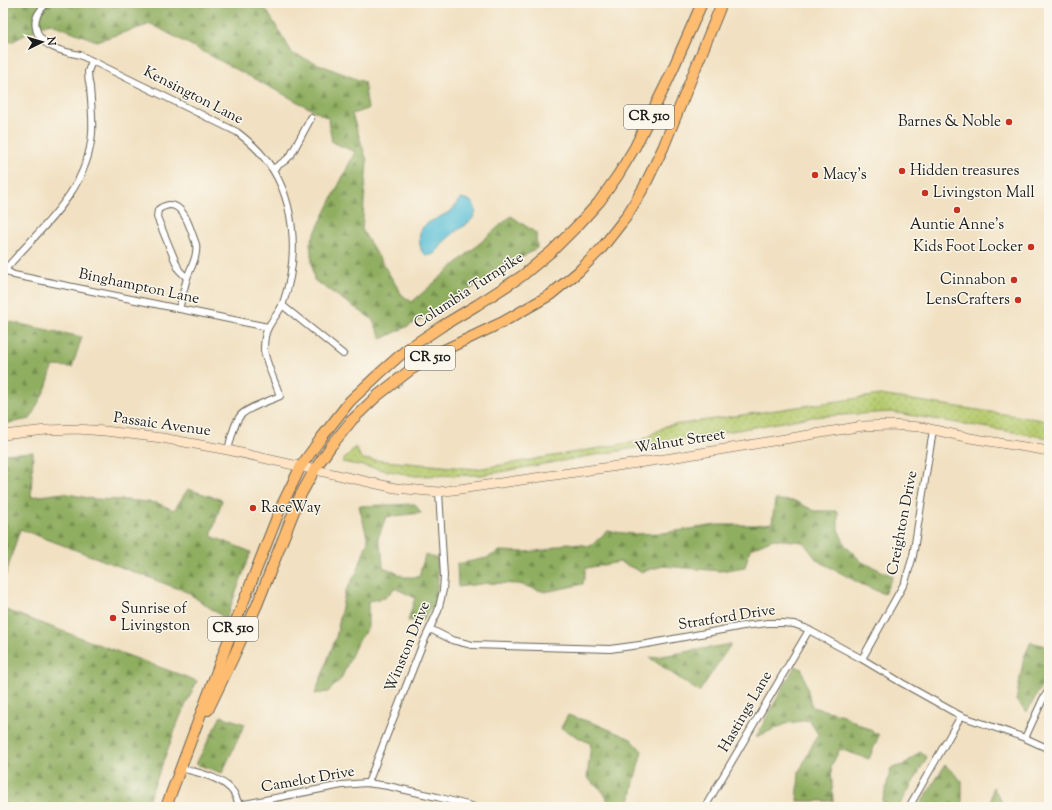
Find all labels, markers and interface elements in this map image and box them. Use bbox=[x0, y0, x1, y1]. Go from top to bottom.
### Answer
north arrow bbox=[22, 22, 62, 62]
text: N bbox=[43, 35, 59, 47]
street label: Kensington Lane bbox=[140, 62, 246, 130]
road number: CR 510 bbox=[624, 105, 674, 129]
place label: Barnes & Noble bbox=[898, 112, 1001, 133]
marker: Barnes & Noble bbox=[1004, 117, 1014, 127]
place label: Hidden treasures bbox=[910, 161, 1020, 182]
place label: Macy's bbox=[823, 165, 867, 186]
marker: Hidden treasures bbox=[897, 166, 907, 176]
marker: Macy's bbox=[810, 170, 820, 180]
place label: Livingston Mall bbox=[933, 183, 1035, 204]
marker: Livingston Mall bbox=[920, 188, 930, 198]
marker: Auntie Anne's bbox=[952, 205, 962, 215]
place label: Auntie Anne's bbox=[910, 215, 1004, 236]
place label: Kids Foot Locker bbox=[913, 237, 1023, 258]
marker: Kids Foot Locker bbox=[1026, 242, 1036, 252]
street label: Columbia Turnpike bbox=[410, 248, 528, 334]
street label: Binghampton Lane bbox=[77, 264, 201, 310]
place label: Cinnabon bbox=[940, 270, 1006, 291]
marker: Cinnabon bbox=[1009, 275, 1019, 285]
place label: LensCrafters bbox=[926, 290, 1010, 311]
marker: LensCrafters bbox=[1013, 295, 1023, 305]
road number: CR 510 bbox=[405, 346, 455, 370]
street label: Passaic Avenue bbox=[112, 408, 212, 442]
street label: Walnut Street bbox=[633, 424, 727, 460]
street label: Creighton Drive bbox=[883, 469, 923, 577]
place label: RaceWay bbox=[261, 498, 321, 519]
marker: RaceWay bbox=[248, 503, 258, 513]
street label: Winston Drive bbox=[380, 598, 436, 696]
place label: Sunrise of Livingston bbox=[121, 599, 191, 637]
street label: Stratford Drive bbox=[677, 600, 777, 636]
marker: Sunrise of Livingston bbox=[108, 613, 118, 623]
road number: CR 510 bbox=[208, 617, 258, 641]
street label: Hastings Lane bbox=[714, 667, 778, 757]
street label: Camelot Drive bbox=[260, 761, 356, 799]

